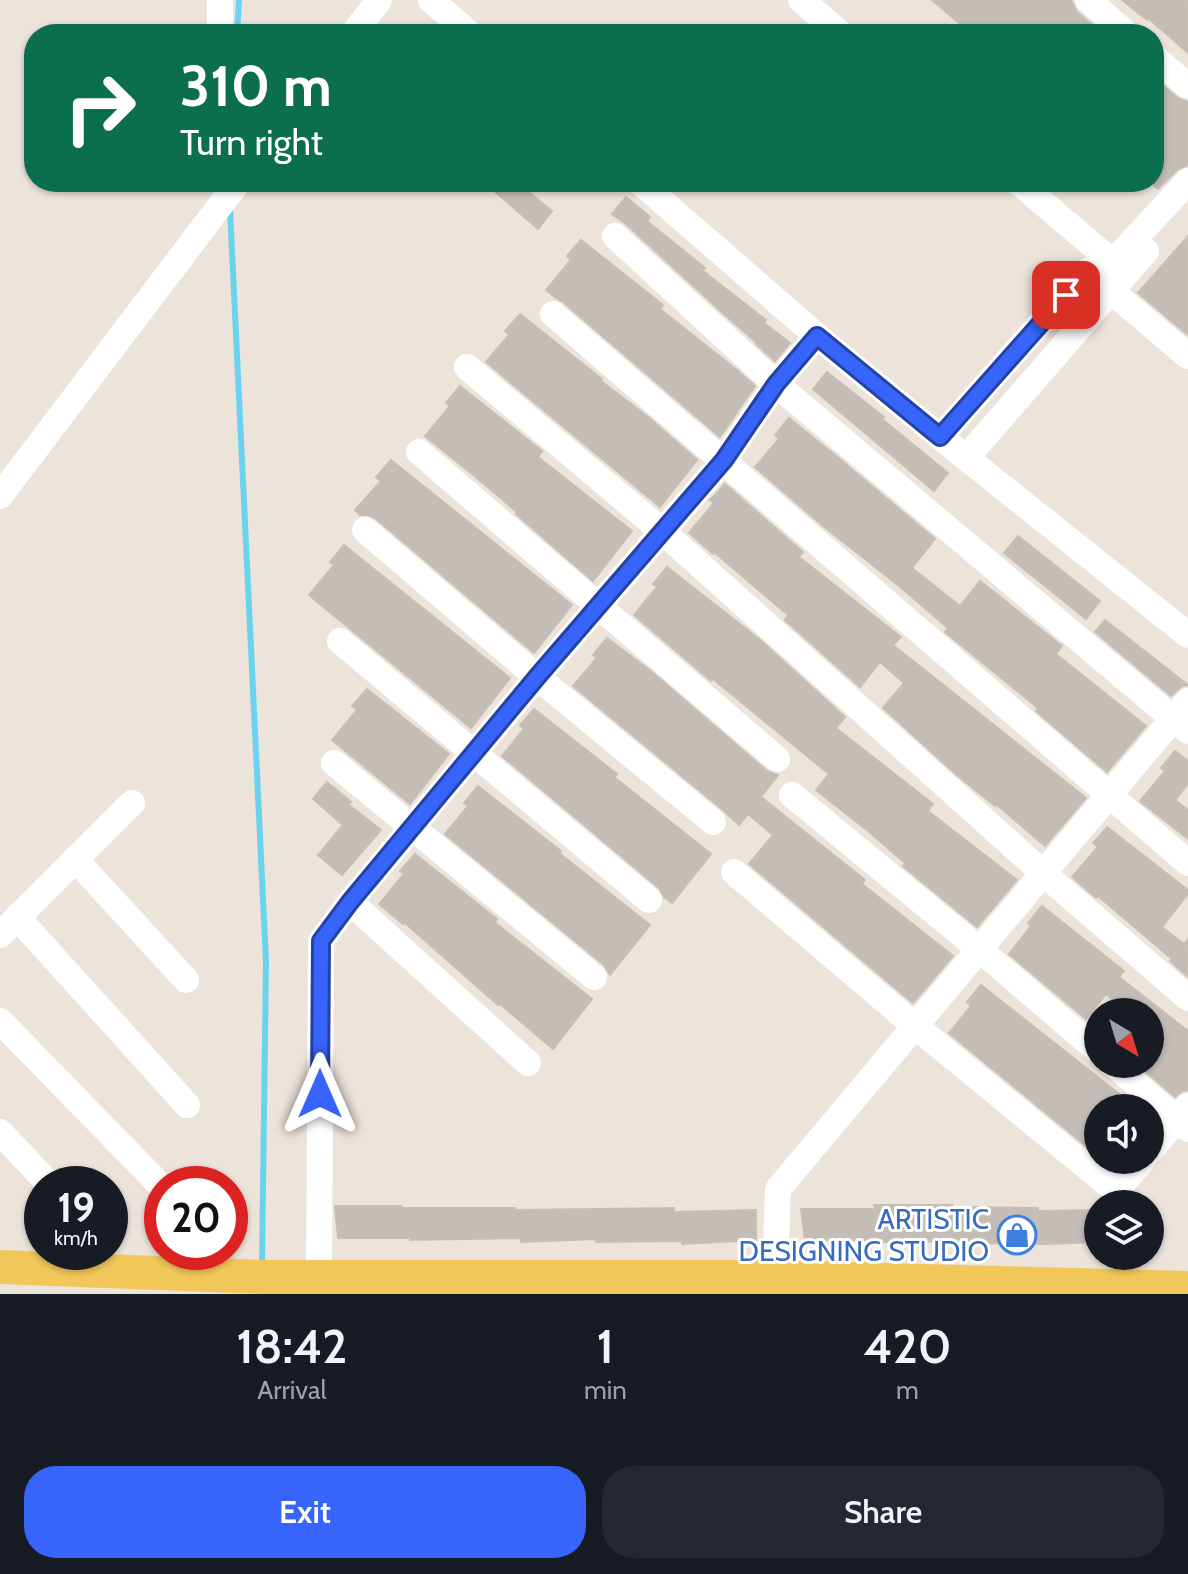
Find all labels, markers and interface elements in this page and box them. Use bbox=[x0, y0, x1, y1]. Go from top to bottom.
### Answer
text: 310 m bbox=[180, 52, 332, 120]
icon: right bbox=[48, 56, 152, 160]
text: Turn right bbox=[180, 120, 323, 164]
pin bbox=[1032, 261, 1100, 329]
icon: arrive bbox=[1044, 273, 1088, 317]
north arrow bbox=[1084, 998, 1164, 1078]
map controls bbox=[1084, 998, 1164, 1270]
position arrow bbox=[278, 1052, 362, 1136]
button: sound bbox=[1084, 1094, 1164, 1174]
speed limit sign: 20 bbox=[144, 1166, 248, 1270]
text: 19 bbox=[57, 1183, 95, 1232]
button: layers bbox=[1084, 1190, 1164, 1270]
place label: ARTISTIC DESIGNING STUDIO bbox=[739, 1202, 989, 1268]
shop icon: ARTISTIC DESIGNING STUDIO bbox=[996, 1214, 1038, 1256]
text: km/h bbox=[54, 1226, 98, 1250]
text: 18:42 bbox=[237, 1317, 347, 1375]
text: 1 bbox=[597, 1317, 614, 1375]
text: 420 bbox=[863, 1317, 951, 1375]
text: Arrival bbox=[257, 1374, 327, 1406]
text: min bbox=[584, 1374, 627, 1406]
text: m bbox=[896, 1374, 919, 1406]
button: Exit bbox=[24, 1466, 586, 1558]
button: Share bbox=[602, 1466, 1164, 1558]

